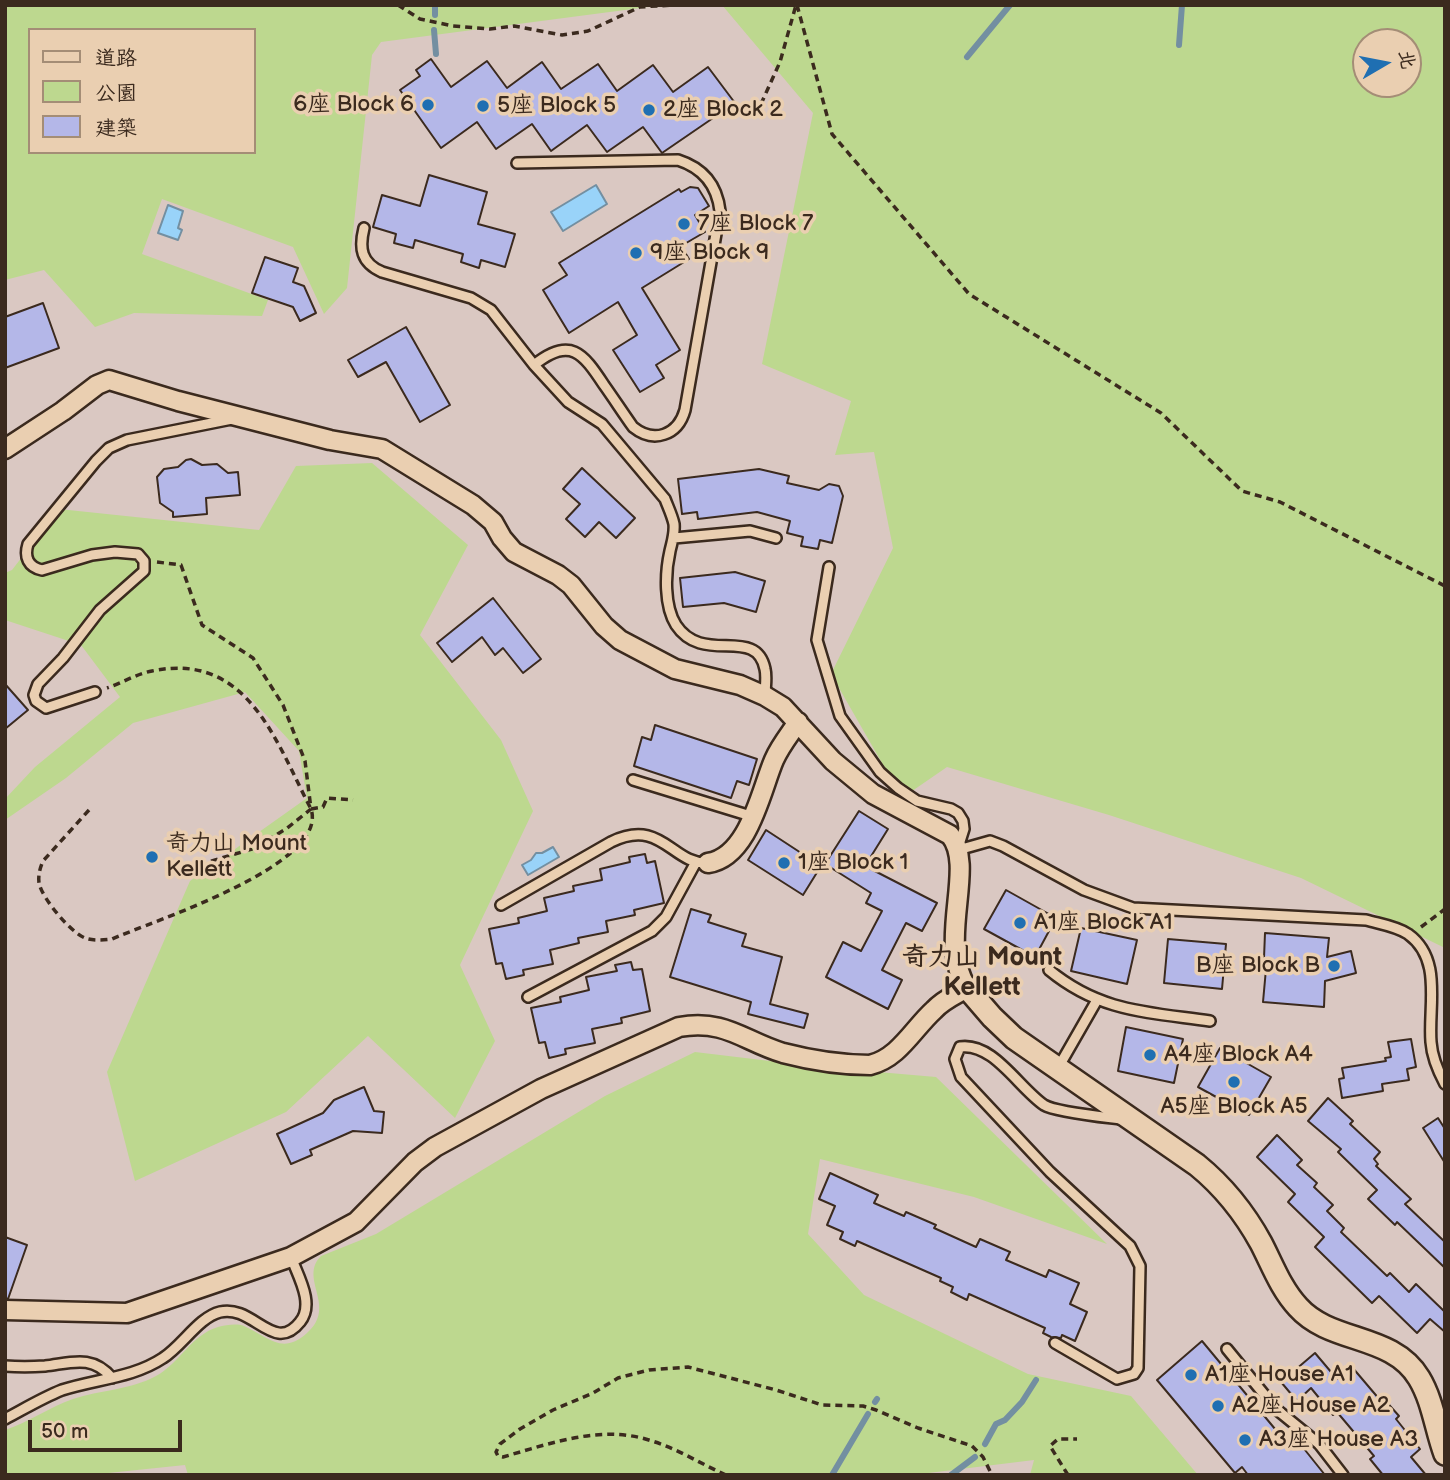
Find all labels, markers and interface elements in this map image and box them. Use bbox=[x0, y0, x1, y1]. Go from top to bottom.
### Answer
legend bbox=[28, 28, 256, 154]
north arrow bbox=[1352, 28, 1422, 98]
text: 道路 bbox=[95, 46, 137, 71]
text: 北 bbox=[1393, 48, 1419, 71]
text: 公園 bbox=[95, 81, 137, 106]
place label: 6座 Block 6 bbox=[293, 91, 414, 119]
place label: 5座 Block 5 bbox=[497, 92, 616, 120]
place label: 2座 Block 2 bbox=[663, 96, 783, 124]
marker: 6座 Block 6 bbox=[420, 97, 436, 113]
marker: 5座 Block 5 bbox=[475, 98, 491, 114]
marker: 2座 Block 2 bbox=[641, 102, 657, 118]
text: 建築 bbox=[95, 116, 137, 141]
place label: 7座 Block 7 bbox=[698, 210, 813, 238]
marker: 7座 Block 7 bbox=[676, 216, 692, 232]
place label: 9座 Block 9 bbox=[650, 239, 769, 267]
marker: 9座 Block 9 bbox=[628, 245, 644, 261]
place label: 奇力山 Mount Kellett bbox=[166, 830, 307, 884]
marker: 奇力山 Mount Kellett bbox=[144, 849, 160, 865]
place label: 1座 Block 1 bbox=[798, 849, 909, 877]
marker: 1座 Block 1 bbox=[776, 855, 792, 871]
place label: A1座 Block A1 bbox=[1034, 909, 1173, 937]
marker: A1座 Block A1 bbox=[1012, 915, 1028, 931]
district label: 奇力山 Mount Kellett bbox=[902, 942, 1062, 1004]
place label: B座 Block B bbox=[1196, 952, 1320, 980]
marker: B座 Block B bbox=[1326, 958, 1342, 974]
place label: A4座 Block A4 bbox=[1164, 1041, 1313, 1069]
marker: A4座 Block A4 bbox=[1142, 1047, 1158, 1063]
marker: A5座 Block A5 bbox=[1226, 1074, 1242, 1090]
place label: A5座 Block A5 bbox=[1160, 1093, 1308, 1121]
place label: A1座 House A1 bbox=[1205, 1361, 1354, 1389]
marker: A1座 House A1 bbox=[1183, 1367, 1199, 1383]
place label: A2座 House A2 bbox=[1232, 1392, 1390, 1420]
marker: A2座 House A2 bbox=[1210, 1398, 1226, 1414]
scale bar bbox=[32, 1406, 186, 1450]
text: 50 m bbox=[41, 1419, 88, 1444]
place label: A3座 House A3 bbox=[1259, 1426, 1418, 1454]
marker: A3座 House A3 bbox=[1237, 1432, 1253, 1448]

